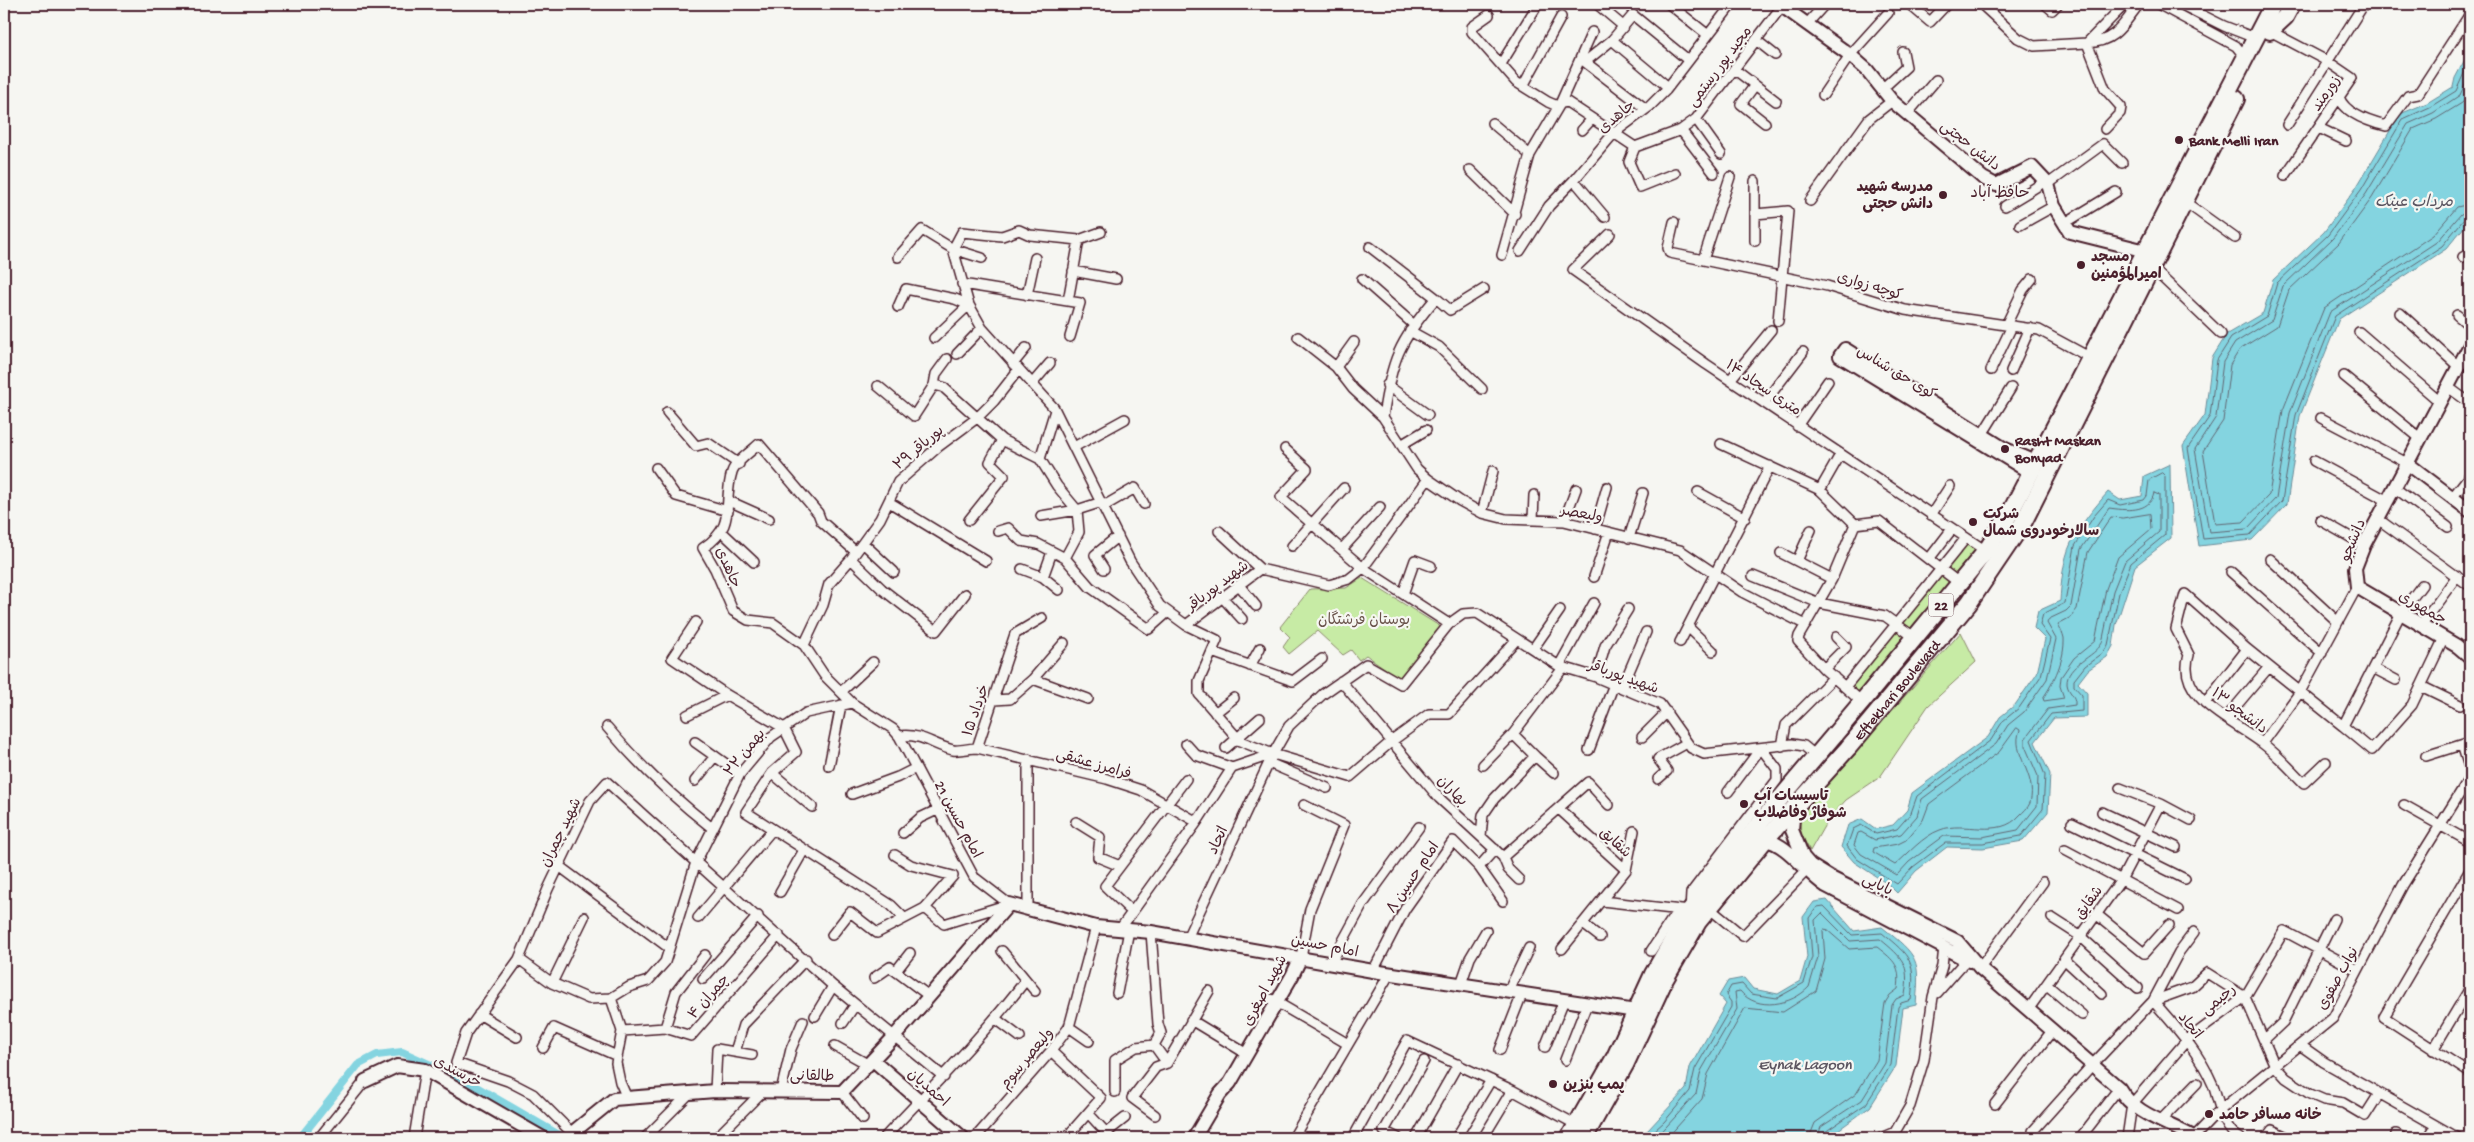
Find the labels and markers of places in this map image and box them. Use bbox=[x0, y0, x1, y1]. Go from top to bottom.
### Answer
place label: Bank Melli Iran bbox=[2188, 133, 2279, 151]
marker: Bank Melli Iran bbox=[2173, 134, 2185, 146]
place label: مدرسه شهید دانش حجتی bbox=[1856, 179, 1933, 214]
marker: مدرسه شهید دانش حجتی bbox=[1937, 189, 1949, 201]
place label: مسجد امیرالمؤمنین bbox=[2091, 249, 2162, 284]
marker: مسجد امیرالمؤمنین bbox=[2075, 259, 2087, 271]
place label: Rasht Maskan Bonyad bbox=[2014, 433, 2102, 468]
marker: Rasht Maskan Bonyad bbox=[1999, 443, 2011, 455]
place label: شرکت سالارخودروی شمال bbox=[1983, 506, 2100, 541]
marker: شرکت سالارخودروی شمال bbox=[1967, 516, 1979, 528]
place label: تاسیسات آب شوفاژ وفاضلاب bbox=[1754, 786, 1847, 823]
marker: تاسیسات آب شوفاژ وفاضلاب bbox=[1738, 798, 1750, 810]
place label: پمپ بنزین bbox=[1563, 1077, 1625, 1095]
marker: پمپ بنزین bbox=[1547, 1078, 1559, 1090]
place label: خانه مسافر حامد bbox=[2219, 1106, 2322, 1125]
marker: خانه مسافر حامد bbox=[2203, 1108, 2215, 1120]

